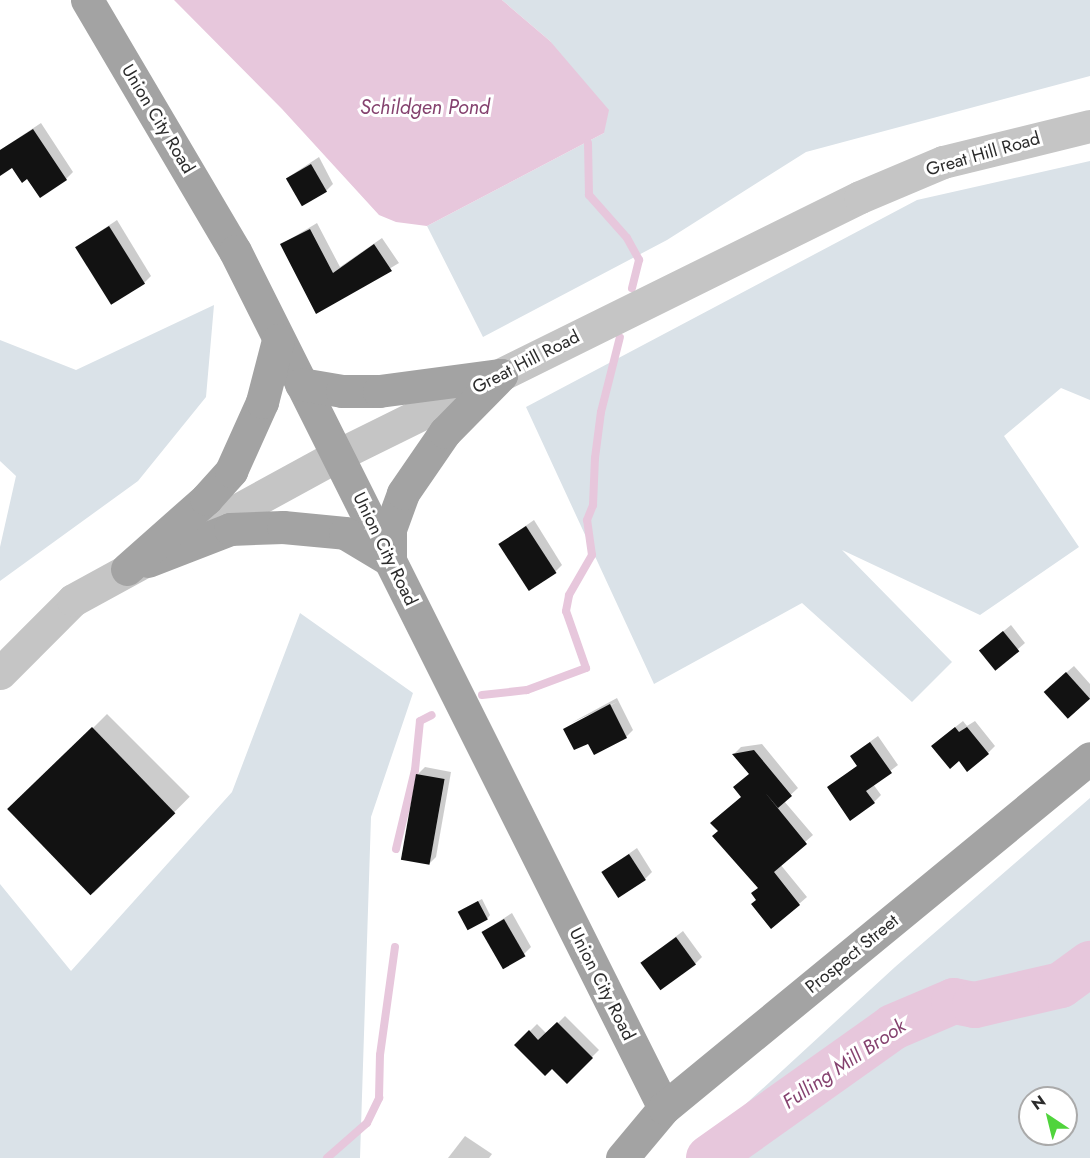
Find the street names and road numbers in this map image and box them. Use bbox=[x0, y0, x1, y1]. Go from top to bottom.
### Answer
street label: Union City Road bbox=[117, 60, 199, 178]
street label: Great Hill Road bbox=[924, 127, 1042, 181]
street label: Great Hill Road bbox=[469, 326, 583, 398]
street label: Union City Road bbox=[348, 489, 422, 609]
street label: Prospect Street bbox=[801, 910, 903, 998]
street label: Union City Road bbox=[564, 924, 640, 1044]

